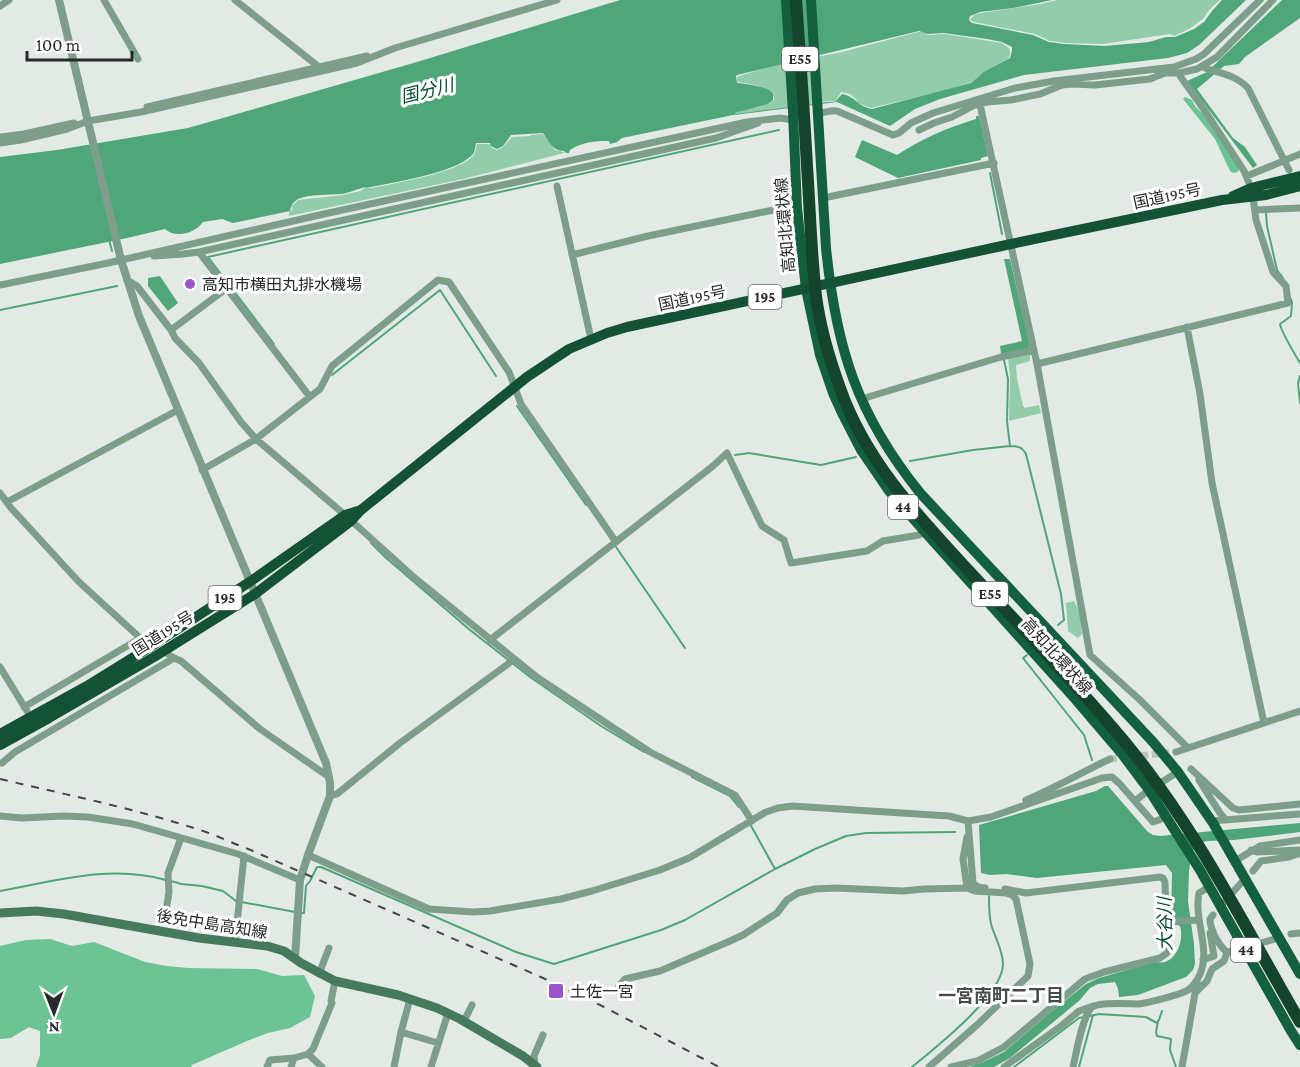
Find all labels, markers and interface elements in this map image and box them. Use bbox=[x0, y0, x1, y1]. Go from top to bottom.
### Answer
scale bar bbox=[27, 24, 132, 62]
text: 100 m bbox=[36, 35, 81, 55]
road number: E55 bbox=[782, 47, 818, 71]
water label: 国分川 bbox=[398, 74, 458, 107]
street label: 高知北環状線 bbox=[772, 176, 798, 274]
street label: 国道195号 bbox=[1132, 181, 1202, 211]
place label: 高知市横田丸排水機場 bbox=[202, 276, 362, 293]
marker: 高知市横田丸排水機場 bbox=[183, 277, 197, 291]
street label: 国道195号 bbox=[657, 283, 727, 313]
road number: 195 bbox=[748, 285, 782, 309]
road number: 44 bbox=[888, 495, 918, 519]
road number: E55 bbox=[972, 582, 1008, 606]
road number: 195 bbox=[208, 586, 242, 610]
street label: 国道195号 bbox=[129, 608, 197, 658]
street label: 高知北環状線 bbox=[1019, 615, 1095, 697]
water label: 大谷川 bbox=[1154, 895, 1175, 951]
street label: 後免中島高知線 bbox=[155, 907, 269, 941]
road number: 44 bbox=[1231, 938, 1261, 962]
marker: 土佐一宮 bbox=[547, 982, 565, 1000]
north arrow bbox=[24, 983, 84, 1043]
place label: 土佐一宮 bbox=[570, 983, 634, 1000]
district label: 一宮南町二丁目 bbox=[938, 986, 1064, 1006]
text: N bbox=[49, 1019, 60, 1036]

